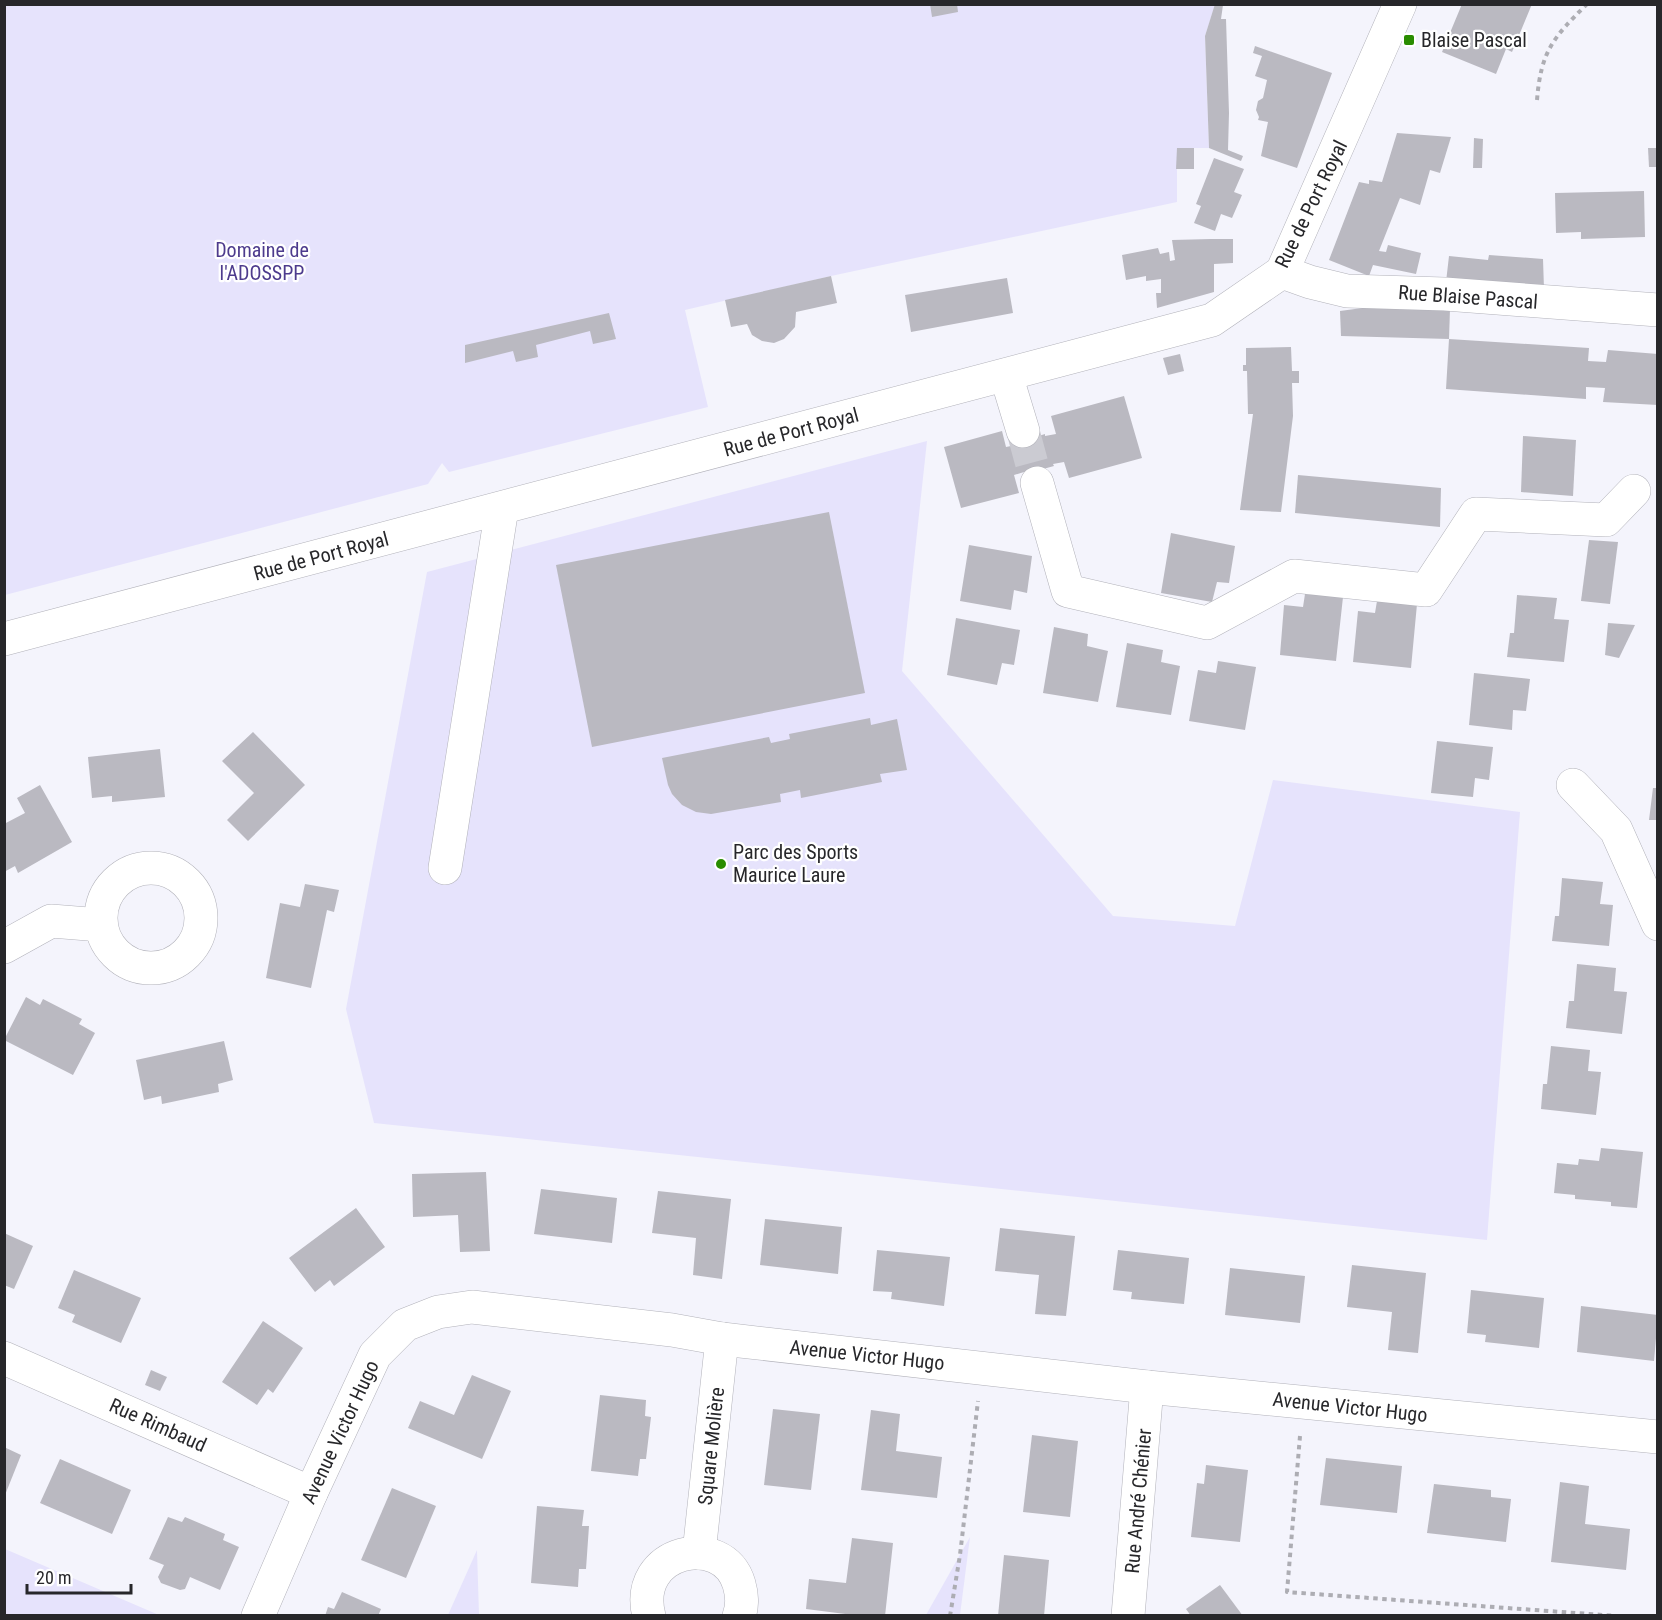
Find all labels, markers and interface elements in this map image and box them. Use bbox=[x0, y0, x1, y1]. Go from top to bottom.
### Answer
place label: Blaise Pascal bbox=[1421, 28, 1527, 52]
marker: Blaise Pascal bbox=[1402, 33, 1416, 47]
street label: Rue de Port Royal bbox=[1270, 136, 1352, 272]
park label: Domaine de l'ADOSSPP bbox=[215, 238, 309, 285]
street label: Rue Blaise Pascal bbox=[1397, 280, 1539, 314]
street label: Rue de Port Royal bbox=[721, 402, 861, 462]
street label: Rue de Port Royal bbox=[251, 526, 391, 586]
place label: Parc des Sports Maurice Laure bbox=[733, 840, 858, 887]
marker: Parc des Sports Maurice Laure bbox=[714, 857, 728, 871]
street label: Avenue Victor Hugo bbox=[788, 1335, 946, 1375]
street label: Avenue Victor Hugo bbox=[296, 1356, 384, 1508]
street label: Square Molière bbox=[693, 1386, 729, 1506]
street label: Avenue Victor Hugo bbox=[1271, 1387, 1429, 1427]
street label: Rue Rimbaud bbox=[106, 1393, 210, 1457]
street label: Rue André Chénier bbox=[1120, 1428, 1156, 1574]
scale bar bbox=[27, 1557, 130, 1595]
text: 20 m bbox=[36, 1567, 71, 1588]

